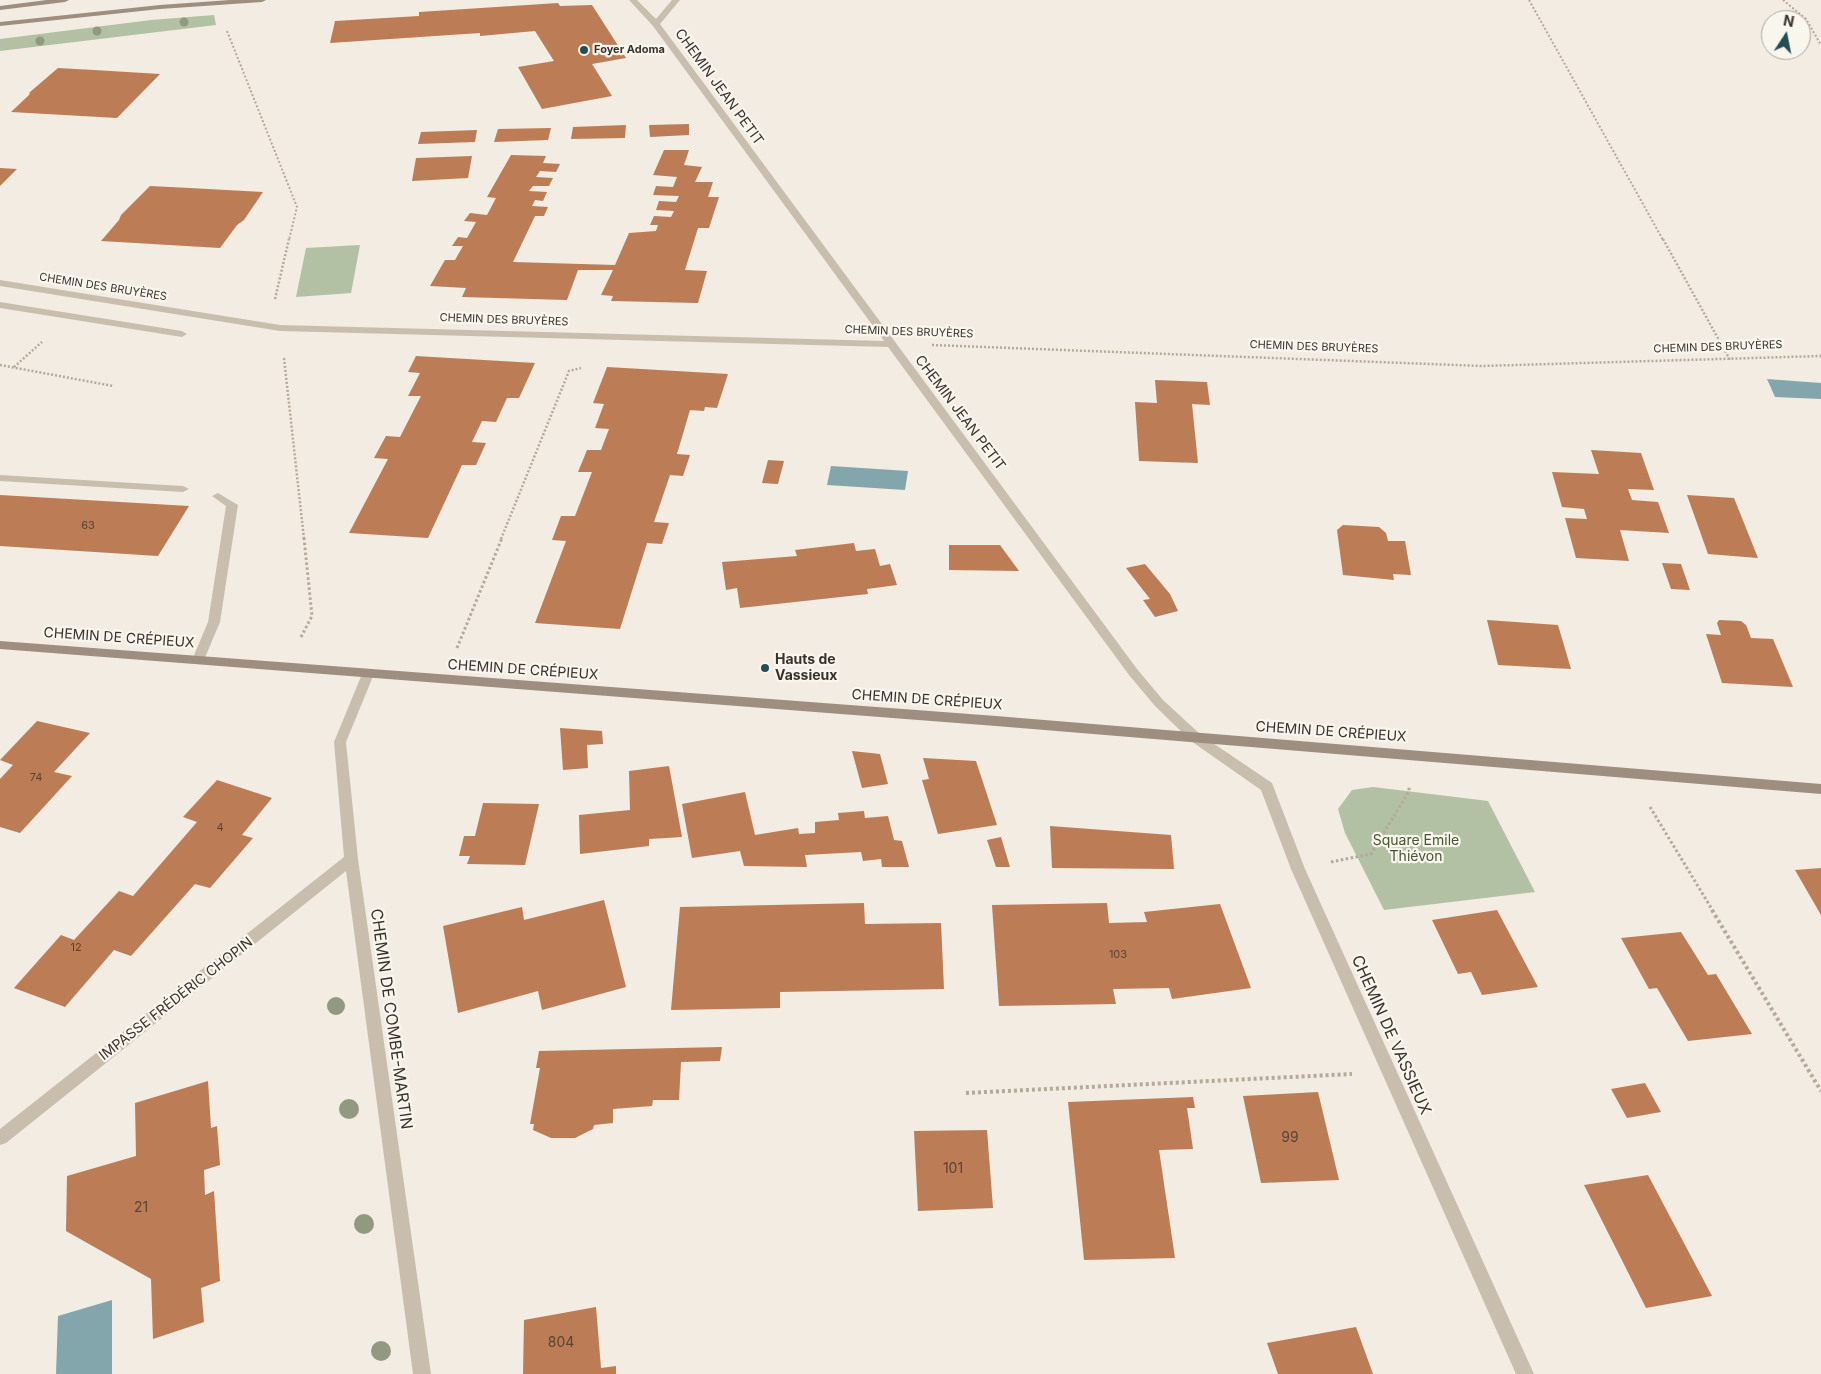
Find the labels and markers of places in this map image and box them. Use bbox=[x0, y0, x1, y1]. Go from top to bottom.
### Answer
place label: Foyer Adoma bbox=[594, 43, 665, 57]
marker: Foyer Adoma bbox=[578, 44, 590, 56]
place label: Hauts de Vassieux bbox=[775, 652, 837, 684]
marker: Hauts de Vassieux bbox=[759, 662, 771, 674]

